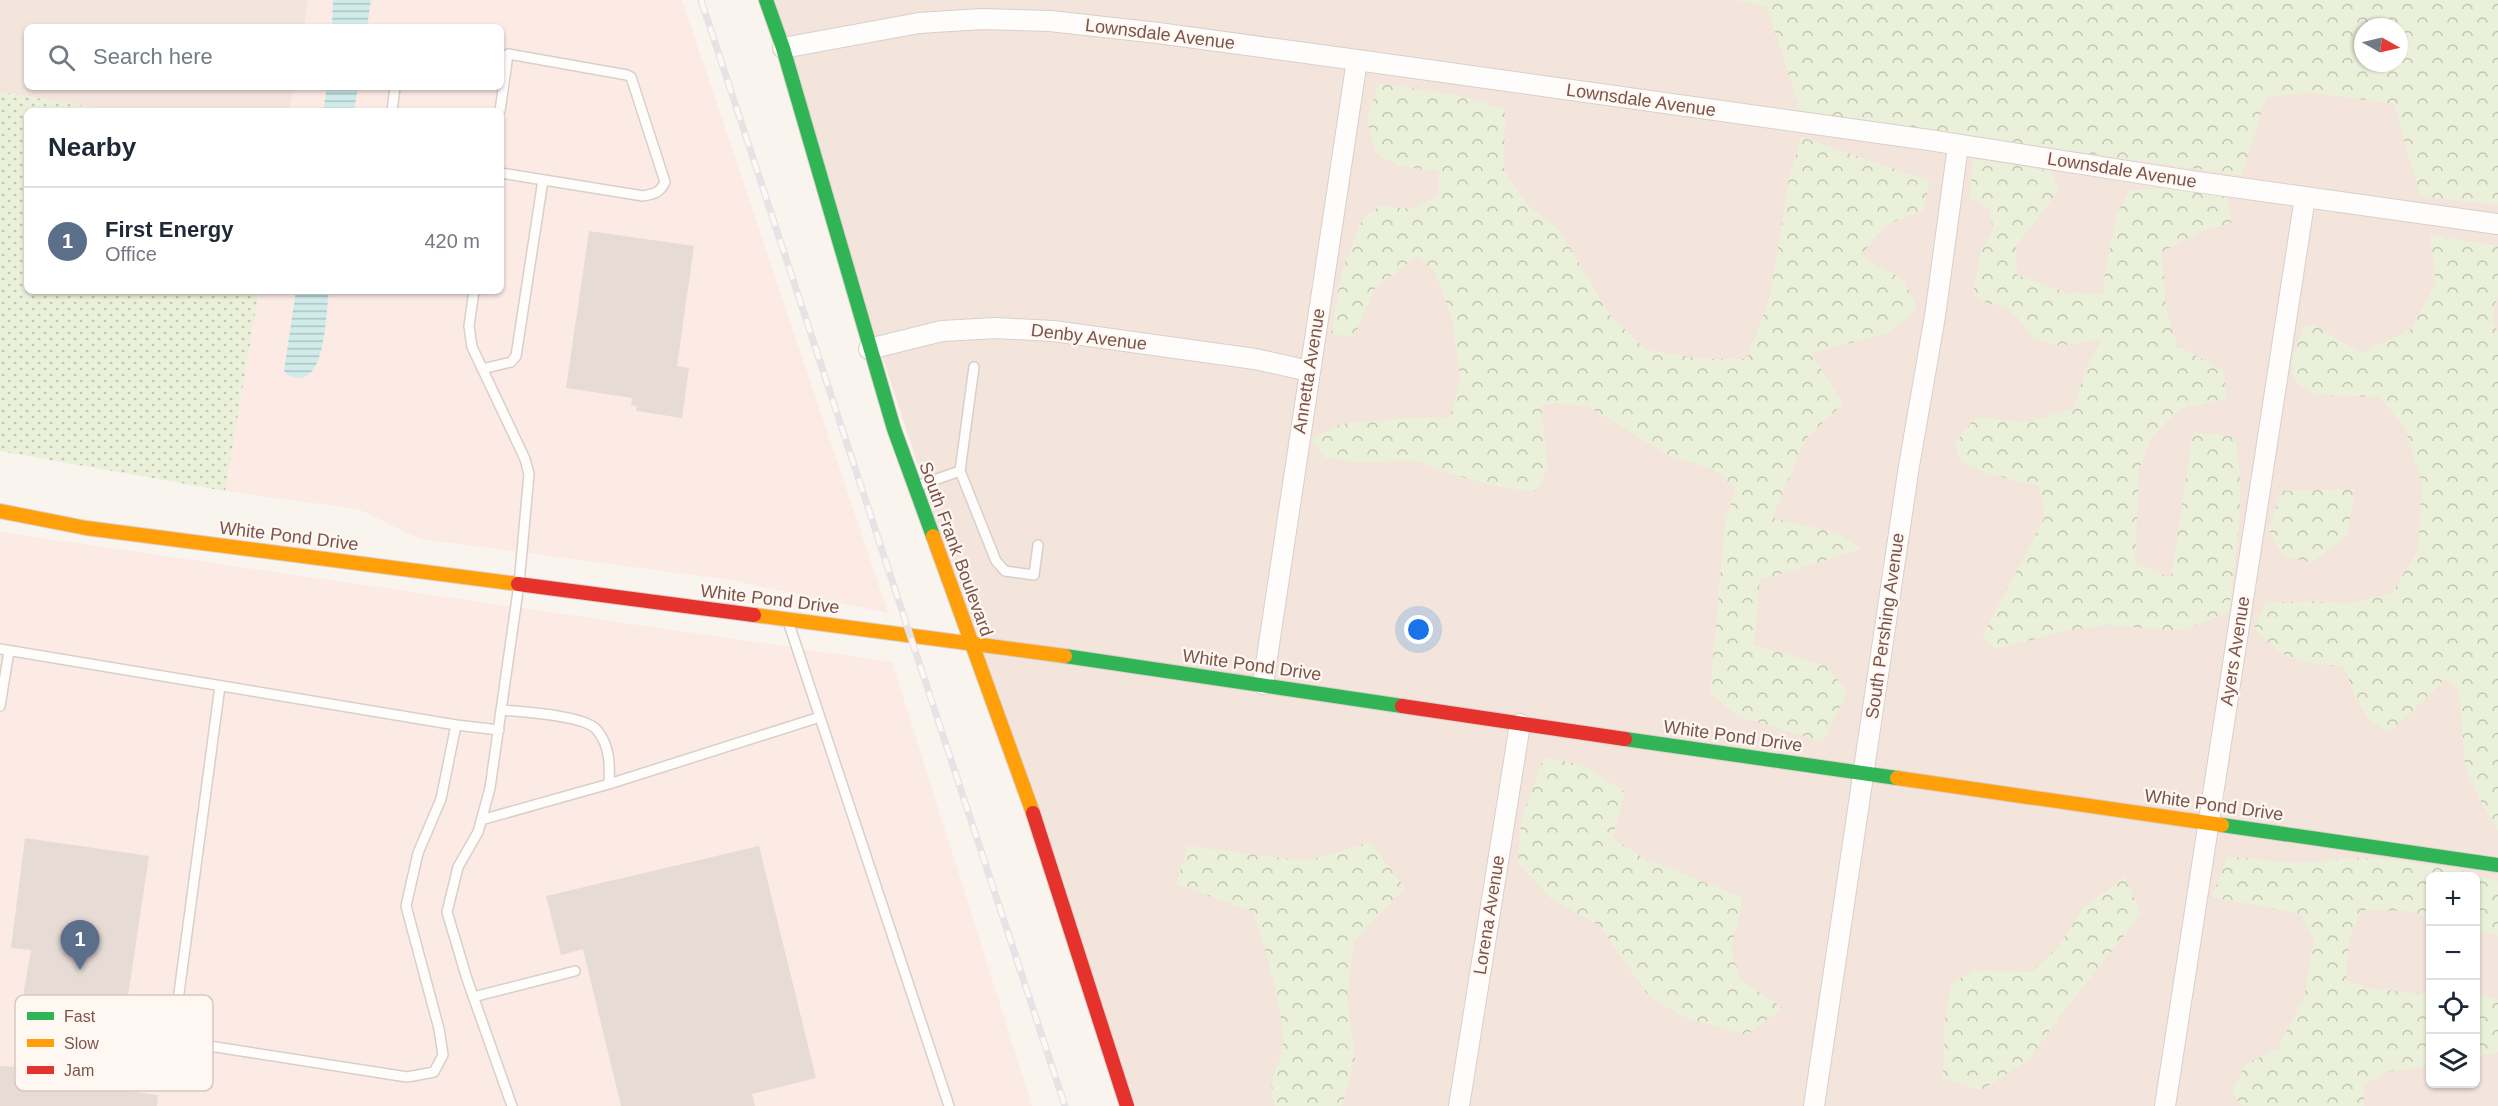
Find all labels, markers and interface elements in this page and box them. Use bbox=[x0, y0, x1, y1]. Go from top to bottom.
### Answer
street label: Lownsdale Avenue bbox=[1084, 15, 1236, 53]
north arrow bbox=[2354, 18, 2408, 72]
search box bbox=[24, 24, 504, 90]
icon: search bbox=[45, 41, 78, 74]
text: Search here bbox=[93, 44, 213, 69]
street label: Lownsdale Avenue bbox=[1565, 80, 1717, 120]
text: Nearby bbox=[48, 132, 136, 162]
street label: Lownsdale Avenue bbox=[2046, 148, 2198, 192]
text: First Energy bbox=[105, 217, 233, 242]
text: 1 bbox=[62, 230, 73, 252]
text: 420 m bbox=[424, 230, 480, 252]
text: Office bbox=[105, 243, 157, 265]
street label: Annetta Avenue bbox=[1289, 307, 1329, 435]
street label: Denby Avenue bbox=[1030, 320, 1148, 354]
street label: South Frank Boulevard bbox=[915, 459, 997, 639]
street label: White Pond Drive bbox=[218, 518, 360, 554]
street label: South Pershing Avenue bbox=[1862, 532, 1908, 720]
street label: White Pond Drive bbox=[699, 581, 841, 617]
street label: Ayers Avenue bbox=[2216, 595, 2254, 707]
your location bbox=[1404, 615, 1433, 644]
street label: White Pond Drive bbox=[1181, 645, 1323, 685]
street label: White Pond Drive bbox=[1662, 716, 1804, 756]
street label: White Pond Drive bbox=[2143, 785, 2285, 825]
street label: Lorena Avenue bbox=[1470, 854, 1508, 976]
map controls bbox=[2426, 872, 2480, 1088]
button: + bbox=[2426, 872, 2480, 926]
pin: 1 bbox=[60, 920, 100, 970]
button: − bbox=[2426, 926, 2480, 980]
button: locate bbox=[2426, 980, 2480, 1034]
legend bbox=[15, 995, 213, 1091]
text: Fast bbox=[64, 1008, 96, 1025]
button: layers bbox=[2426, 1034, 2480, 1088]
text: Slow bbox=[64, 1035, 99, 1052]
text: Jam bbox=[64, 1062, 94, 1079]

